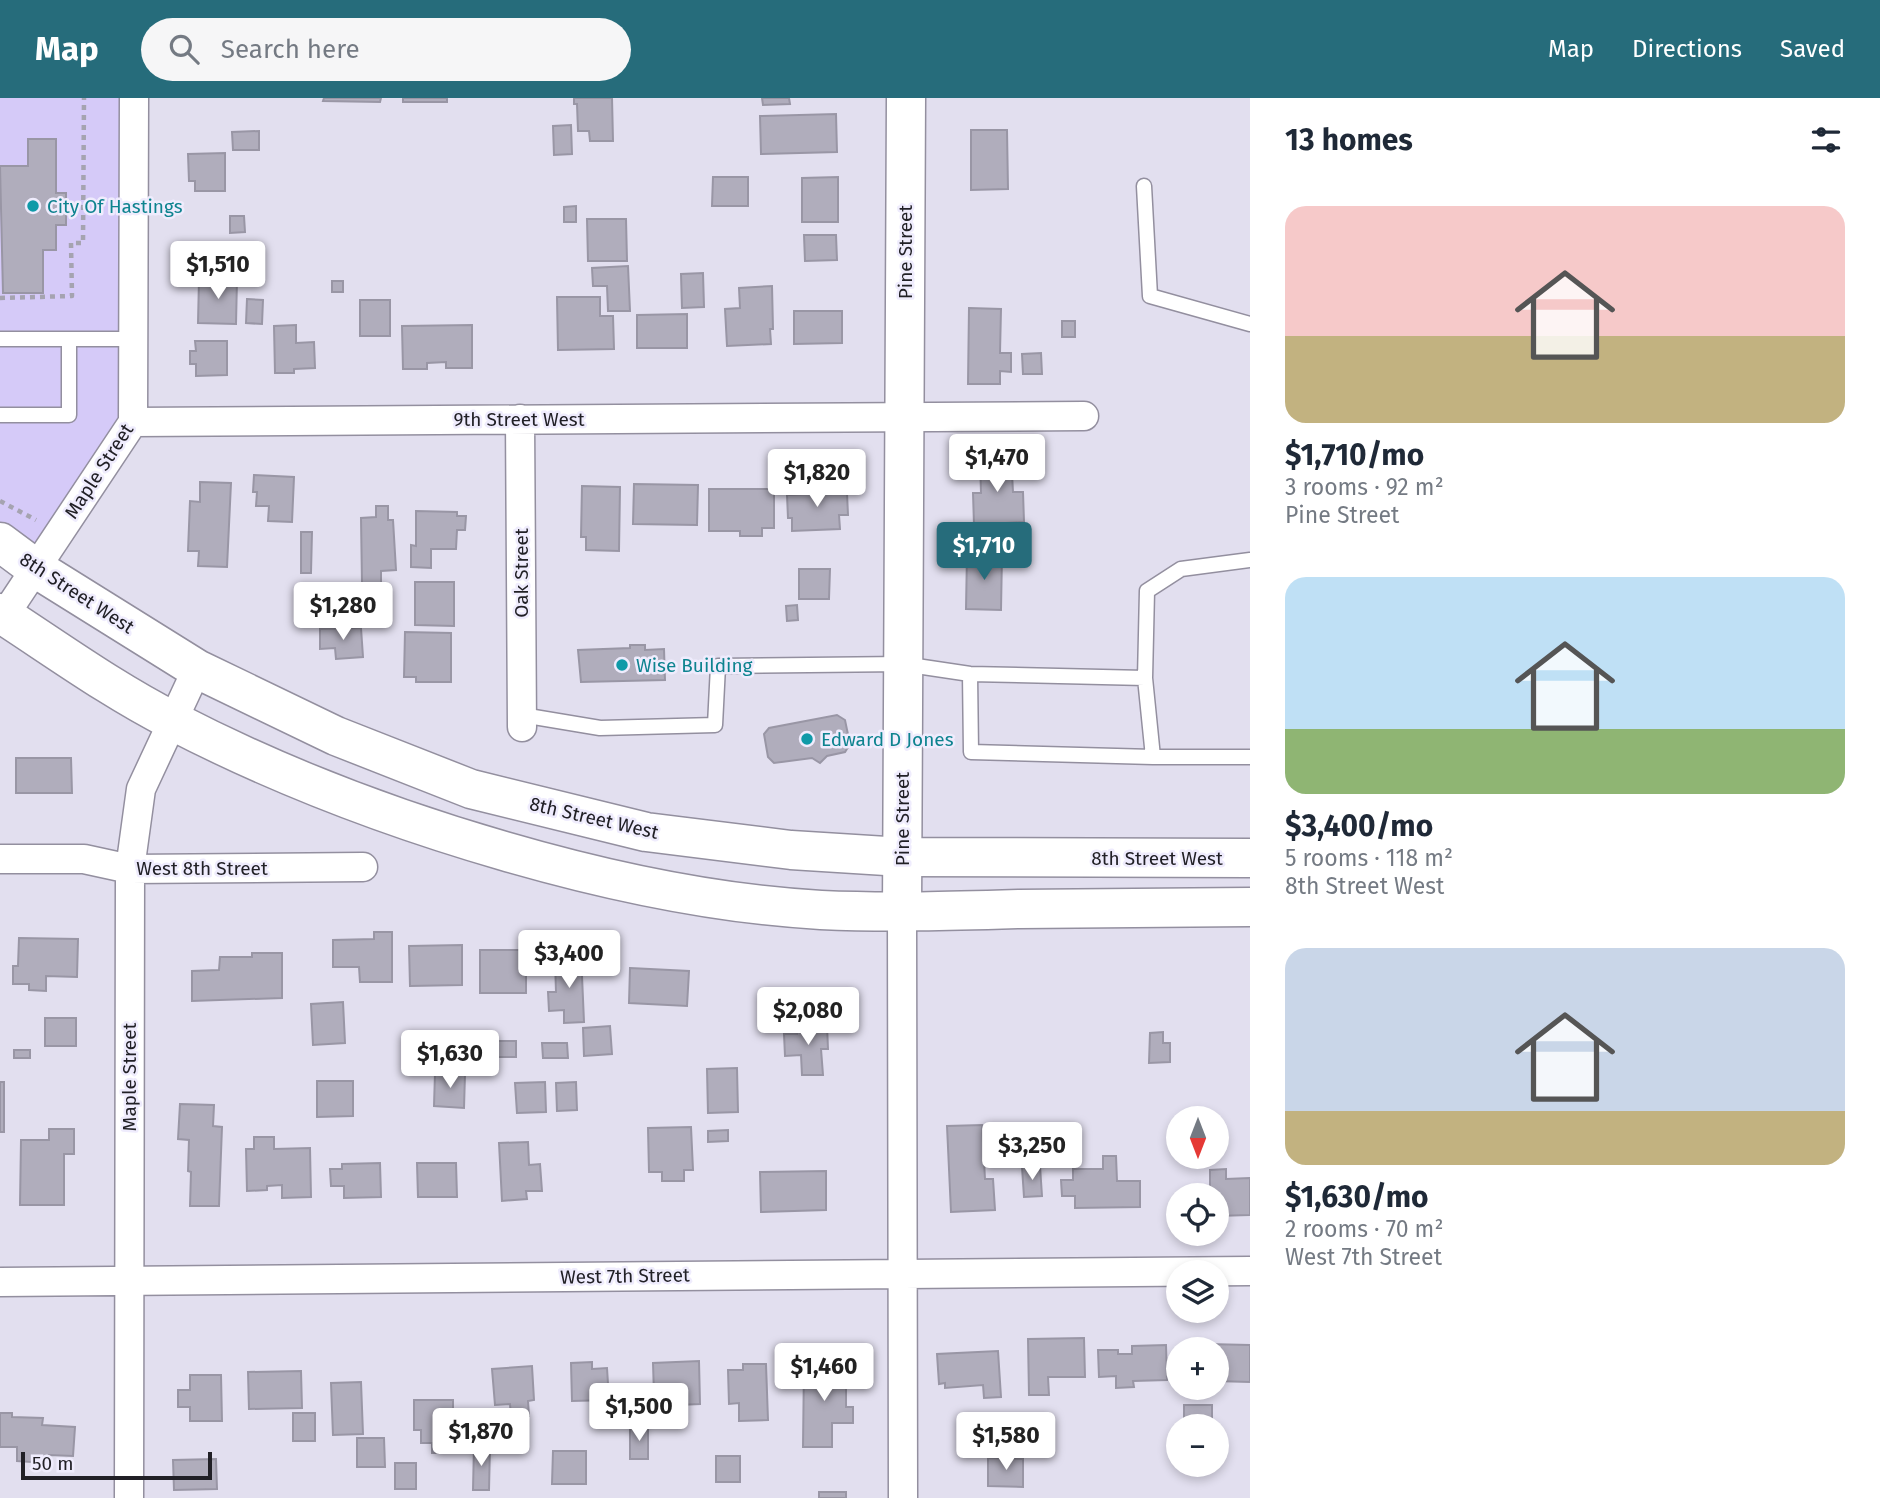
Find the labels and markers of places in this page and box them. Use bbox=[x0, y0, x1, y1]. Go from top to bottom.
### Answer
place label: City Of Hastings bbox=[47, 195, 183, 218]
marker: City Of Hastings bbox=[25, 198, 41, 214]
pin: $1,510 bbox=[161, 242, 275, 301]
pin: $1,470 bbox=[940, 434, 1054, 494]
pin: $1,820 bbox=[760, 450, 874, 509]
pin: $1,710 bbox=[927, 522, 1041, 582]
pin: $1,280 bbox=[286, 582, 400, 642]
place label: Wise Building bbox=[636, 654, 753, 677]
marker: Wise Building bbox=[614, 657, 630, 673]
place label: Edward D Jones bbox=[821, 728, 954, 751]
marker: Edward D Jones bbox=[799, 731, 815, 747]
pin: $3,400 bbox=[512, 930, 626, 990]
pin: $2,080 bbox=[751, 988, 865, 1047]
pin: $1,630 bbox=[393, 1030, 507, 1090]
pin: $3,250 bbox=[975, 1122, 1089, 1182]
pin: $1,460 bbox=[767, 1344, 881, 1403]
pin: $1,500 bbox=[582, 1384, 696, 1443]
pin: $1,870 bbox=[424, 1408, 538, 1468]
pin: $1,580 bbox=[949, 1412, 1063, 1472]

